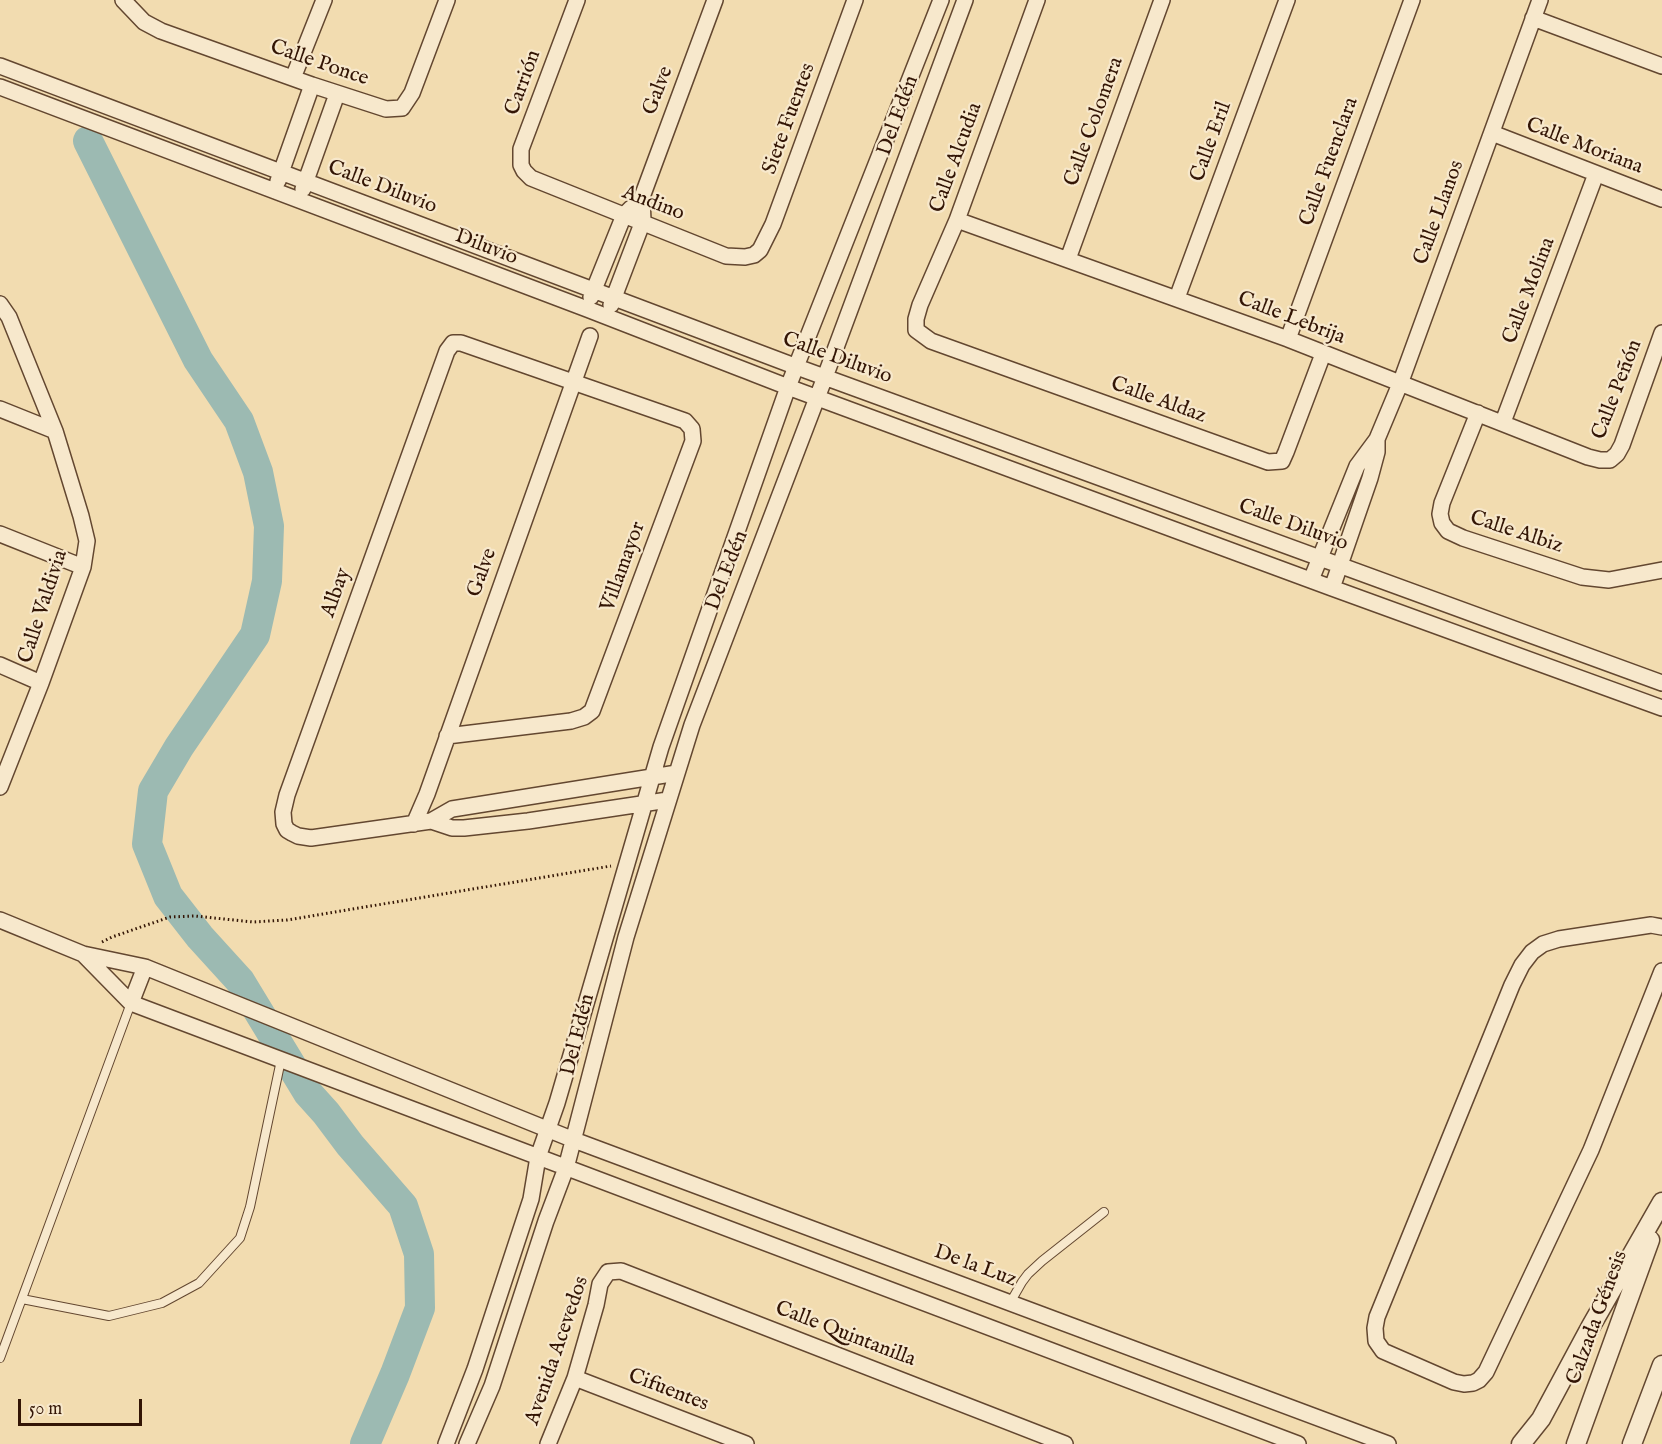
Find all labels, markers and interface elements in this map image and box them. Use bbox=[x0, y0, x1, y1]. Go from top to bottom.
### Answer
street label: Calle Ponce bbox=[266, 35, 372, 93]
street label: Carrión bbox=[501, 47, 547, 119]
street label: Calle Colomera bbox=[1060, 54, 1130, 190]
street label: Siete Fuentes bbox=[758, 60, 822, 178]
street label: Galve bbox=[638, 63, 680, 119]
street label: Del Edén bbox=[873, 73, 925, 159]
street label: Calle Fuenclara bbox=[1295, 94, 1365, 230]
street label: Calle Alcudia bbox=[925, 99, 989, 217]
street label: Calle Eril bbox=[1186, 99, 1238, 185]
street label: Calle Moriana bbox=[1522, 113, 1646, 181]
street label: Calle Diluvio bbox=[324, 156, 440, 220]
street label: Calle Llanos bbox=[1409, 157, 1471, 269]
street label: Andino bbox=[618, 181, 688, 227]
street label: Diluvio bbox=[451, 225, 521, 271]
street label: Calle Molina bbox=[1498, 234, 1562, 348]
street label: Calle Lebrija bbox=[1234, 287, 1348, 351]
street label: Calle Diluvio bbox=[779, 328, 895, 390]
street label: Calle Peñón bbox=[1587, 337, 1649, 443]
street label: Calle Aldaz bbox=[1107, 372, 1209, 430]
street label: Calle Diluvio bbox=[1235, 495, 1351, 557]
street label: Calle Albiz bbox=[1466, 506, 1566, 560]
street label: Villamayor bbox=[596, 519, 652, 615]
street label: Del Edén bbox=[701, 528, 755, 614]
street label: Galve bbox=[463, 545, 503, 601]
street label: Calle Valdivia bbox=[14, 547, 74, 667]
street label: Albay bbox=[317, 565, 357, 621]
street label: Del Edén bbox=[557, 991, 601, 1079]
street label: De la Luz bbox=[930, 1240, 1020, 1294]
street label: Calzada Génesis bbox=[1562, 1247, 1634, 1389]
street label: Avenida Acevedos bbox=[521, 1273, 595, 1429]
street label: Calle Quintanilla bbox=[771, 1297, 919, 1373]
street label: Cifuentes bbox=[624, 1364, 712, 1418]
scale bar bbox=[21, 1387, 146, 1425]
text: 50 m bbox=[29, 1398, 62, 1421]

